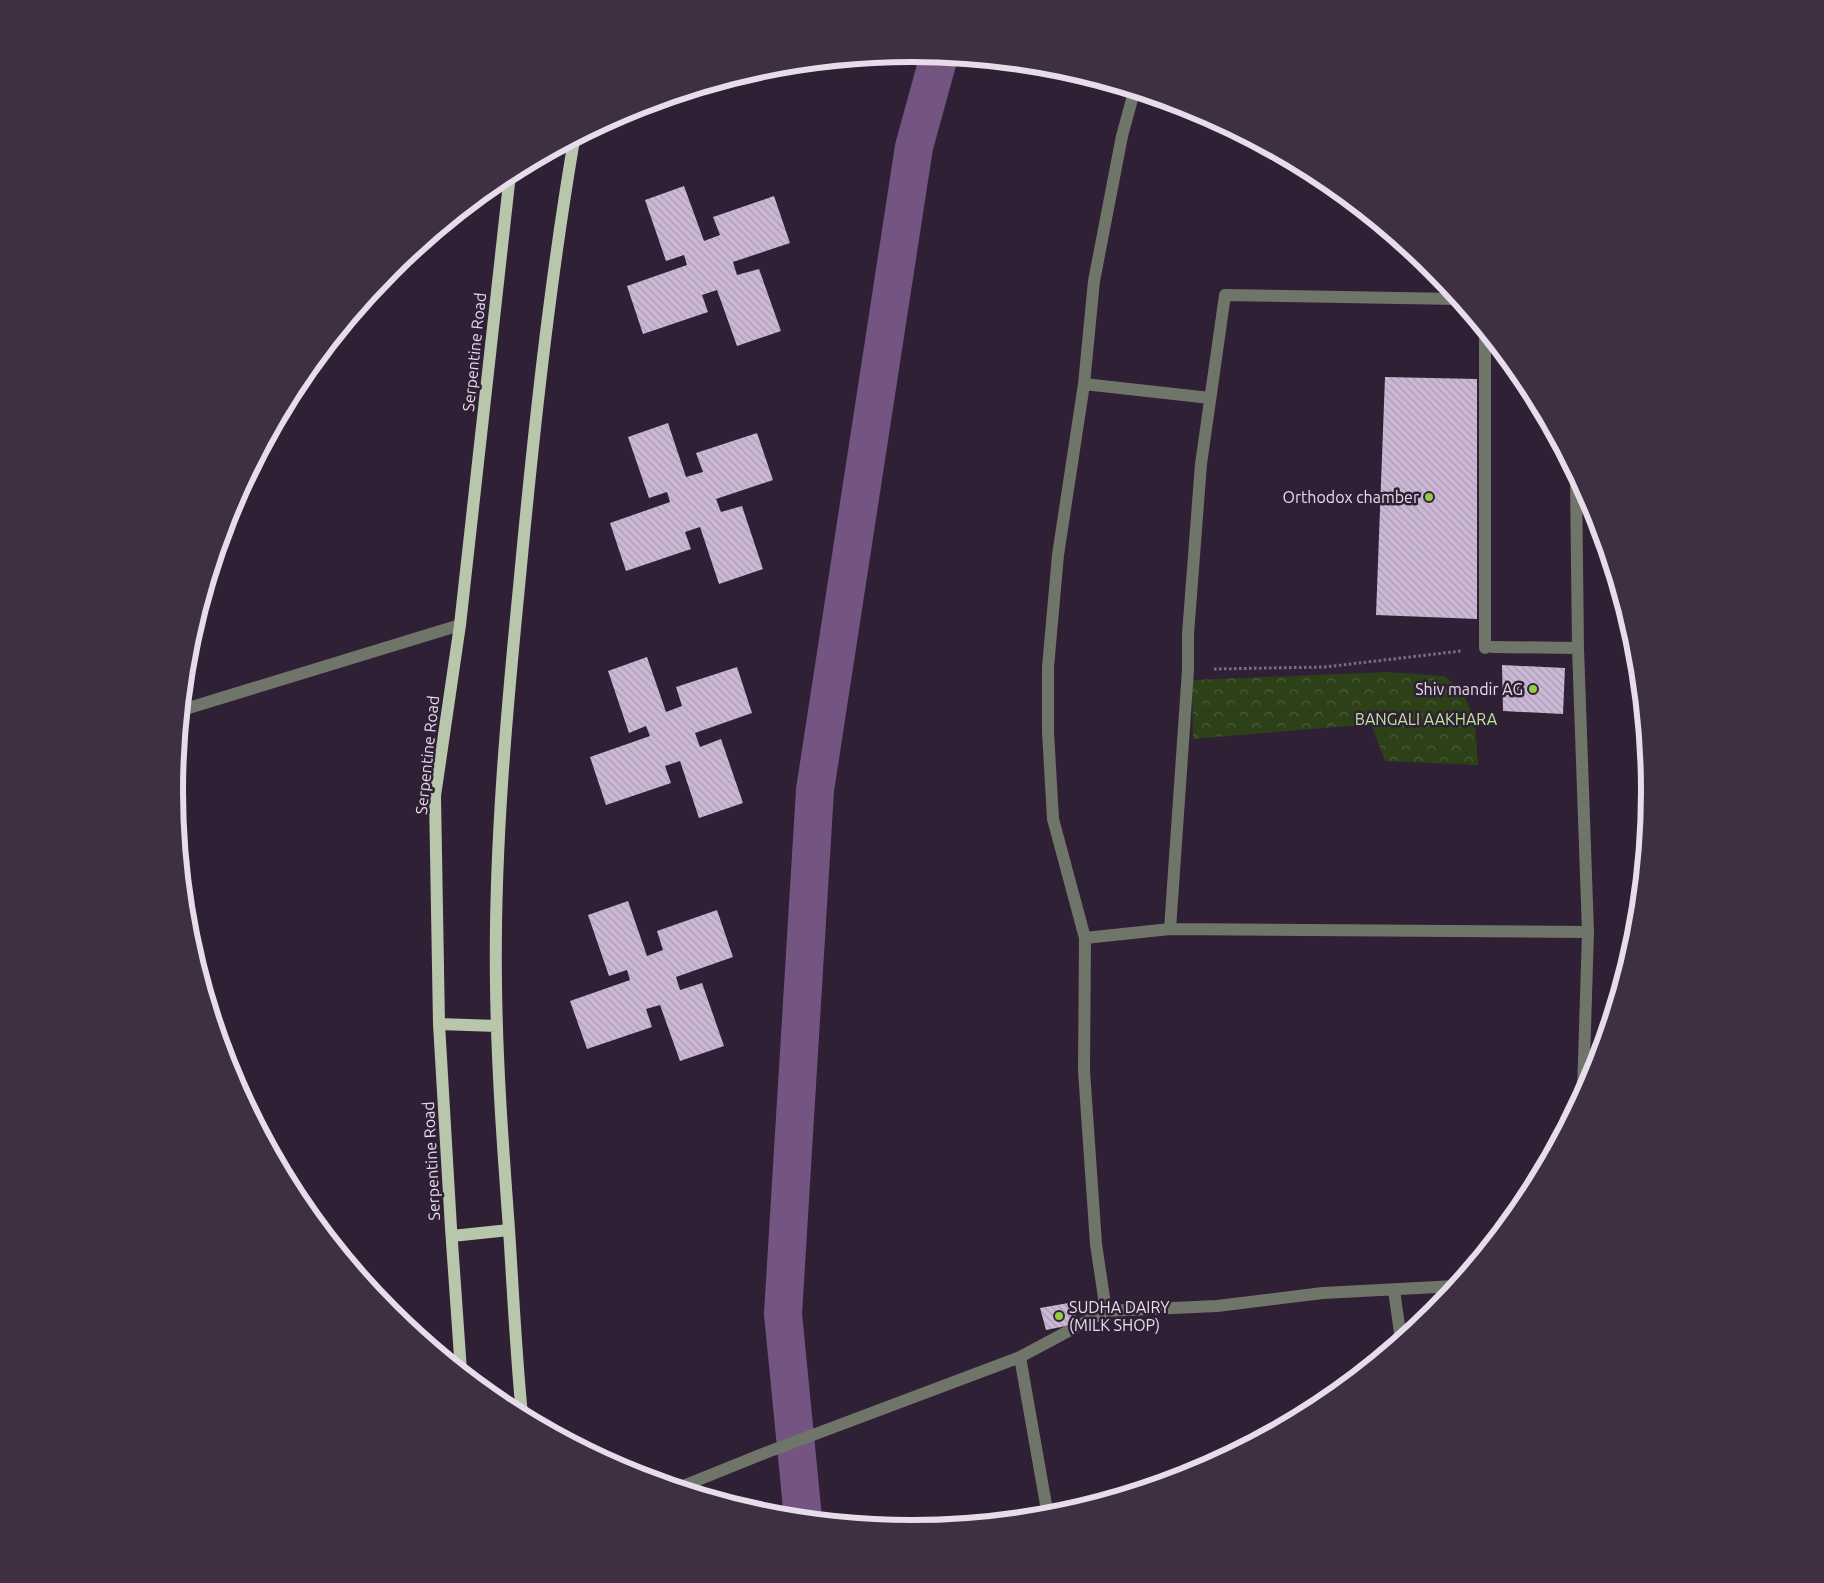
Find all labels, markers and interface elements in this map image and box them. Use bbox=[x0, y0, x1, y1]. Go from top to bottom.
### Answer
street label: Serpentine Road bbox=[459, 292, 489, 412]
place label: Orthodox chamber bbox=[1283, 488, 1419, 506]
marker: Orthodox chamber bbox=[1423, 491, 1435, 503]
place label: Shiv mandir AG bbox=[1415, 680, 1523, 698]
marker: Shiv mandir AG bbox=[1527, 683, 1539, 695]
street label: Serpentine Road bbox=[412, 695, 442, 815]
park label: BANGALI AAKHARA bbox=[1355, 710, 1498, 728]
street label: Serpentine Road bbox=[419, 1101, 443, 1221]
place label: SUDHA DAIRY (MILK SHOP) bbox=[1069, 1298, 1170, 1335]
marker: SUDHA DAIRY (MILK SHOP) bbox=[1053, 1310, 1065, 1322]

